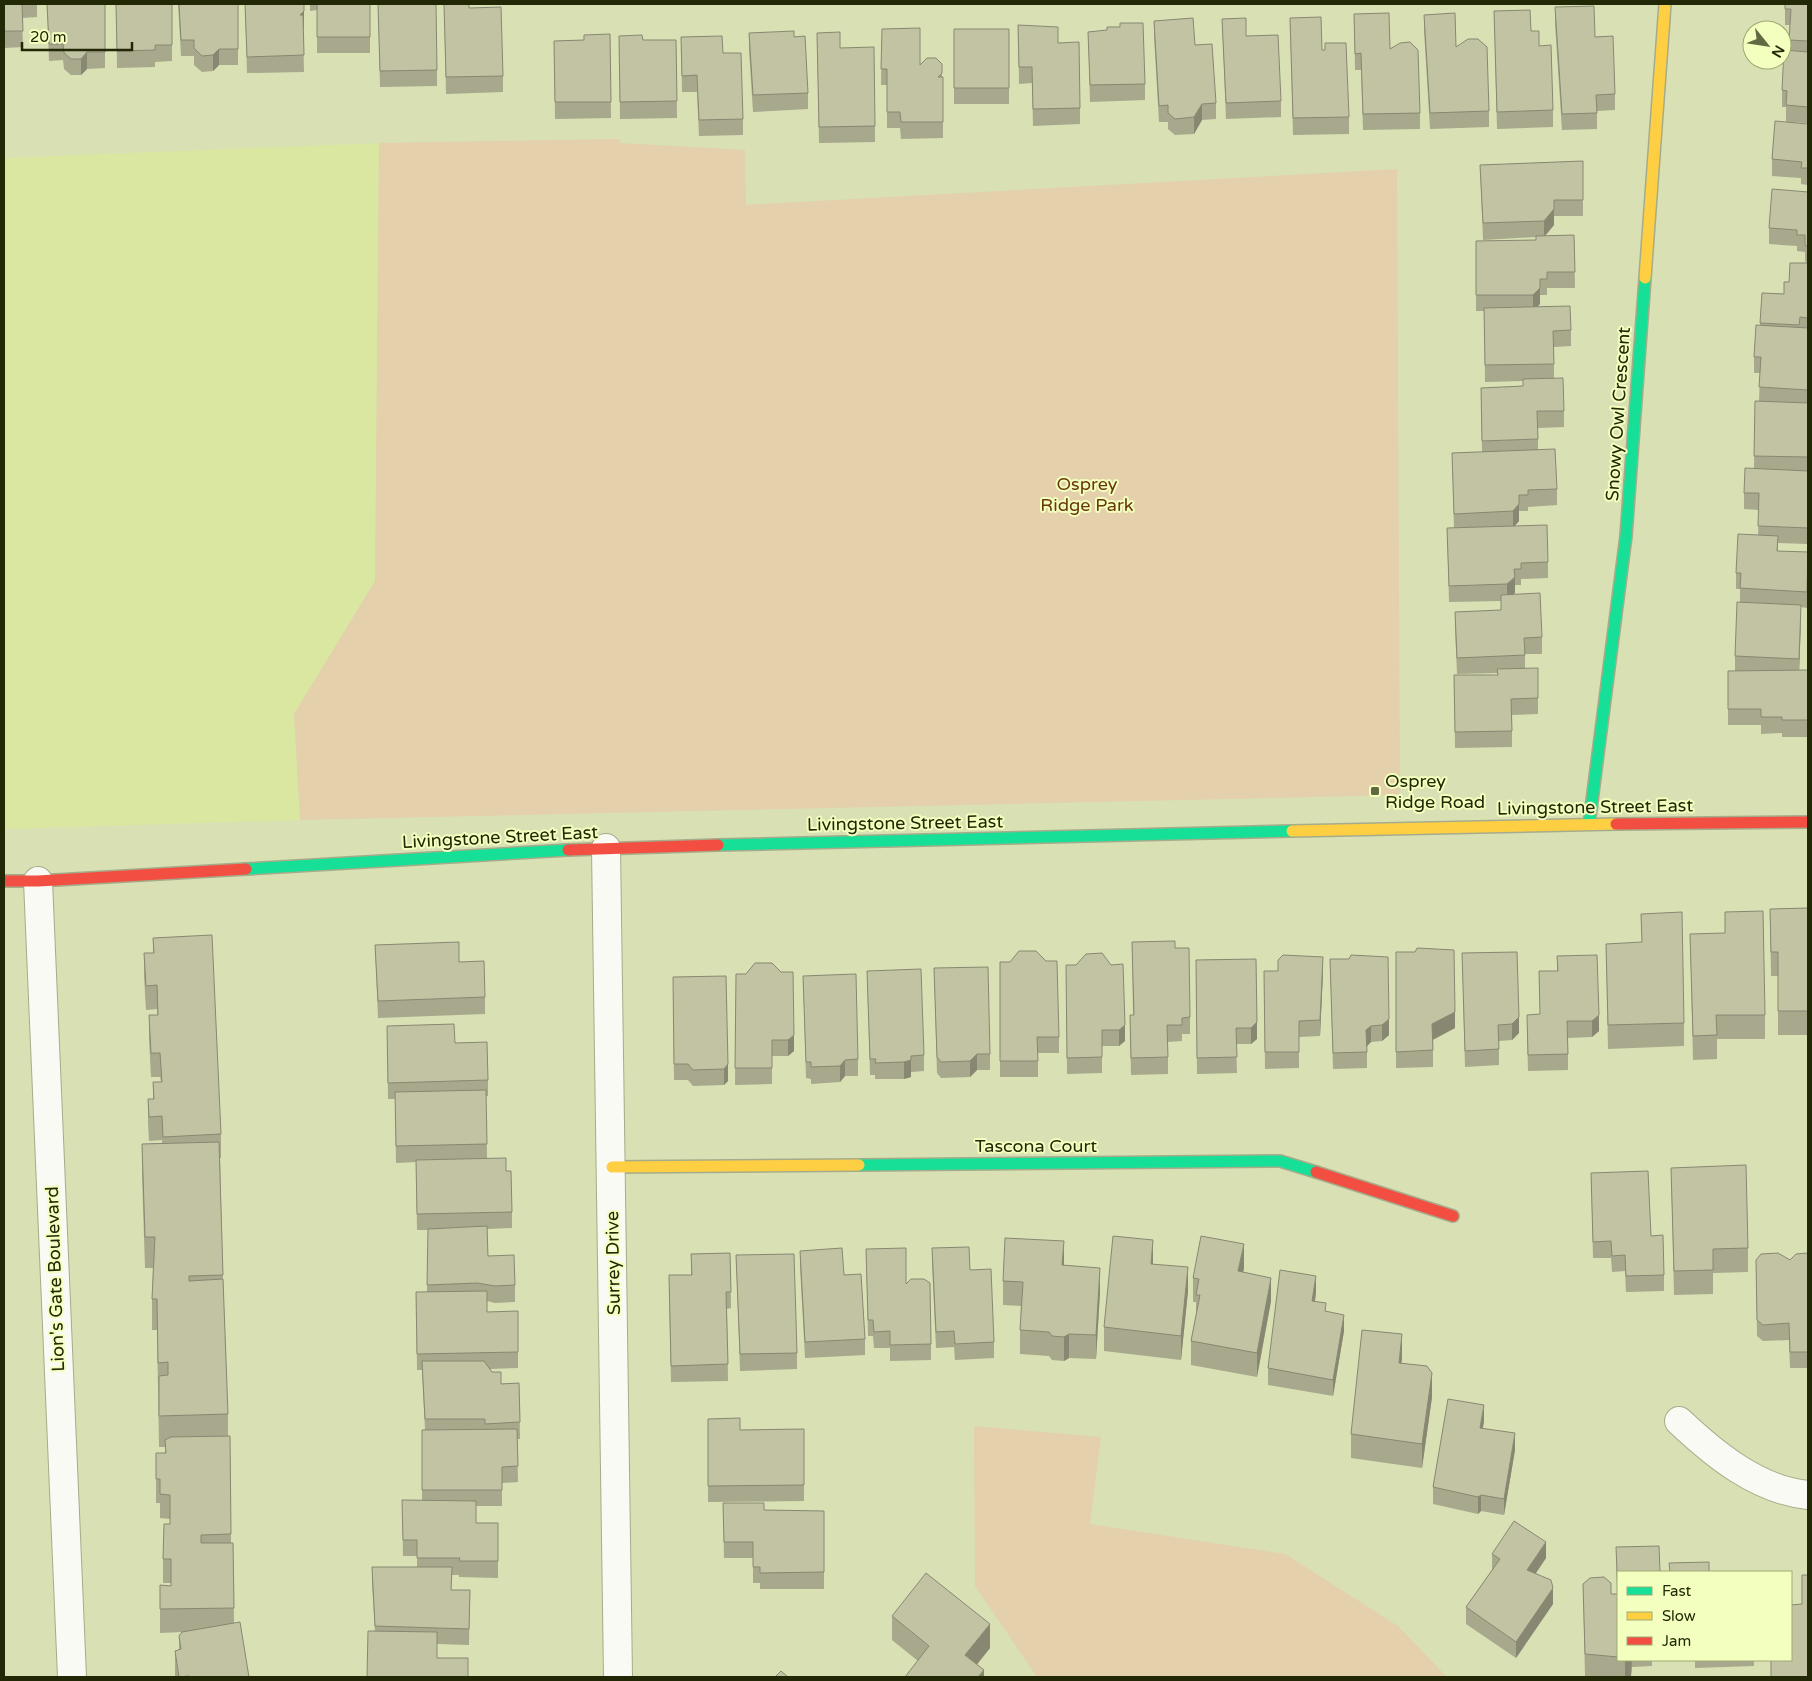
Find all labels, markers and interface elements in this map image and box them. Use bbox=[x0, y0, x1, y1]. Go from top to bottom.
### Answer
scale bar bbox=[22, 20, 132, 52]
north arrow bbox=[1742, 20, 1792, 70]
text: 20 m bbox=[30, 28, 67, 46]
text: N bbox=[1768, 42, 1788, 60]
street label: Snowy Owl Crescent bbox=[1601, 326, 1635, 502]
park label: Osprey Ridge Park bbox=[1040, 473, 1134, 516]
place label: Osprey Ridge Road bbox=[1385, 770, 1485, 813]
marker: Osprey Ridge Road bbox=[1369, 785, 1381, 797]
street label: Livingstone Street East bbox=[1497, 794, 1693, 820]
street label: Livingstone Street East bbox=[807, 810, 1003, 836]
street label: Livingstone Street East bbox=[401, 821, 599, 853]
street label: Tascona Court bbox=[975, 1135, 1097, 1157]
street label: Lion's Gate Boulevard bbox=[41, 1186, 69, 1372]
street label: Surrey Drive bbox=[601, 1211, 625, 1315]
legend bbox=[1617, 1571, 1792, 1661]
text: Fast bbox=[1662, 1582, 1692, 1600]
text: Slow bbox=[1662, 1607, 1696, 1625]
text: Jam bbox=[1662, 1632, 1691, 1650]

